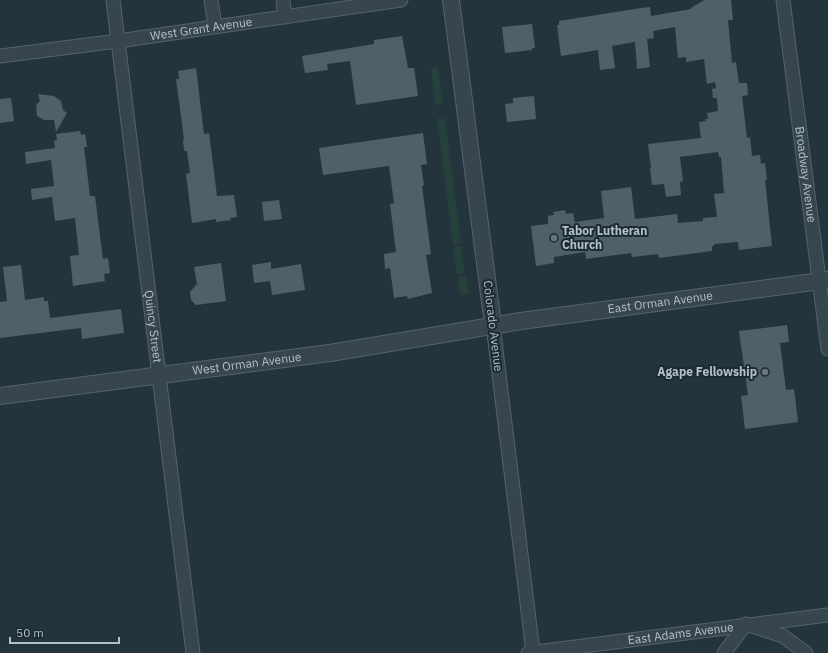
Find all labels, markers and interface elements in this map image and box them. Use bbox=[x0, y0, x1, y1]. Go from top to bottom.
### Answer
street label: West Grant Avenue bbox=[149, 14, 254, 43]
street label: Broadway Avenue bbox=[792, 126, 820, 224]
place label: Tabor Lutheran Church bbox=[562, 223, 647, 252]
marker: Tabor Lutheran Church bbox=[549, 233, 559, 243]
street label: Colorado Avenue bbox=[480, 280, 507, 373]
street label: East Orman Avenue bbox=[607, 287, 714, 316]
street label: Quincy Street bbox=[142, 289, 165, 364]
street label: West Orman Avenue bbox=[192, 349, 303, 378]
place label: Agape Fellowship bbox=[657, 364, 757, 379]
marker: Agape Fellowship bbox=[760, 367, 770, 377]
scale bar bbox=[10, 619, 119, 645]
street label: East Adams Avenue bbox=[627, 619, 735, 647]
text: 50 m bbox=[16, 625, 44, 640]

